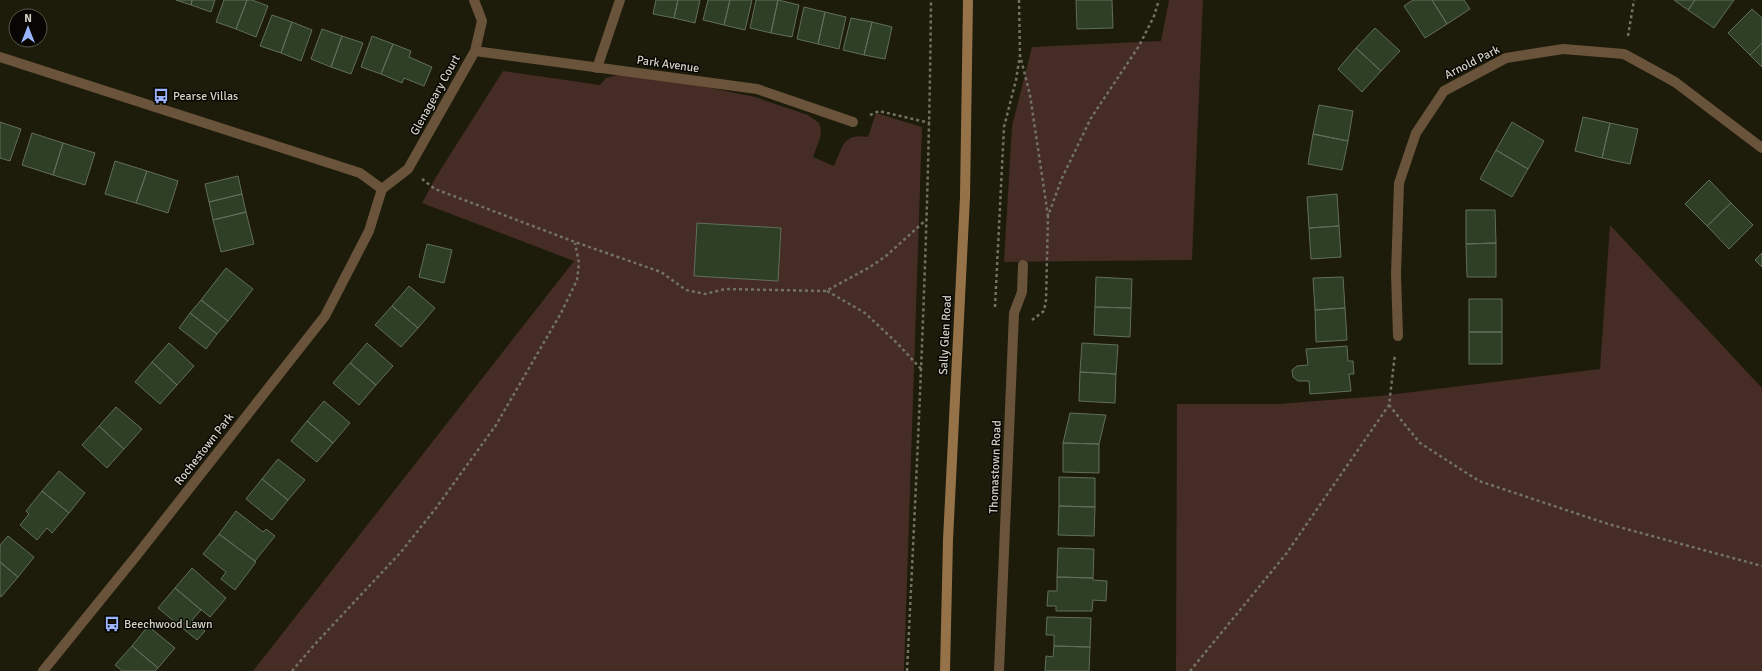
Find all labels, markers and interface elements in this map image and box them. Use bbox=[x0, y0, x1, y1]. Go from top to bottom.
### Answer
north arrow bbox=[8, 8, 48, 48]
text: N bbox=[24, 12, 32, 25]
street label: Arnold Park bbox=[1442, 42, 1502, 83]
street label: Glenageary Court bbox=[407, 52, 464, 138]
street label: Park Avenue bbox=[636, 53, 700, 76]
bus stop icon: Pearse Villas bbox=[152, 87, 170, 105]
place label: Pearse Villas bbox=[173, 89, 238, 104]
street label: Sally Glen Road bbox=[936, 295, 955, 375]
street label: Rochestown Park bbox=[171, 410, 237, 489]
street label: Thomastown Road bbox=[986, 420, 1005, 514]
bus stop icon: Beechwood Lawn bbox=[103, 615, 121, 633]
place label: Beechwood Lawn bbox=[124, 617, 213, 632]

